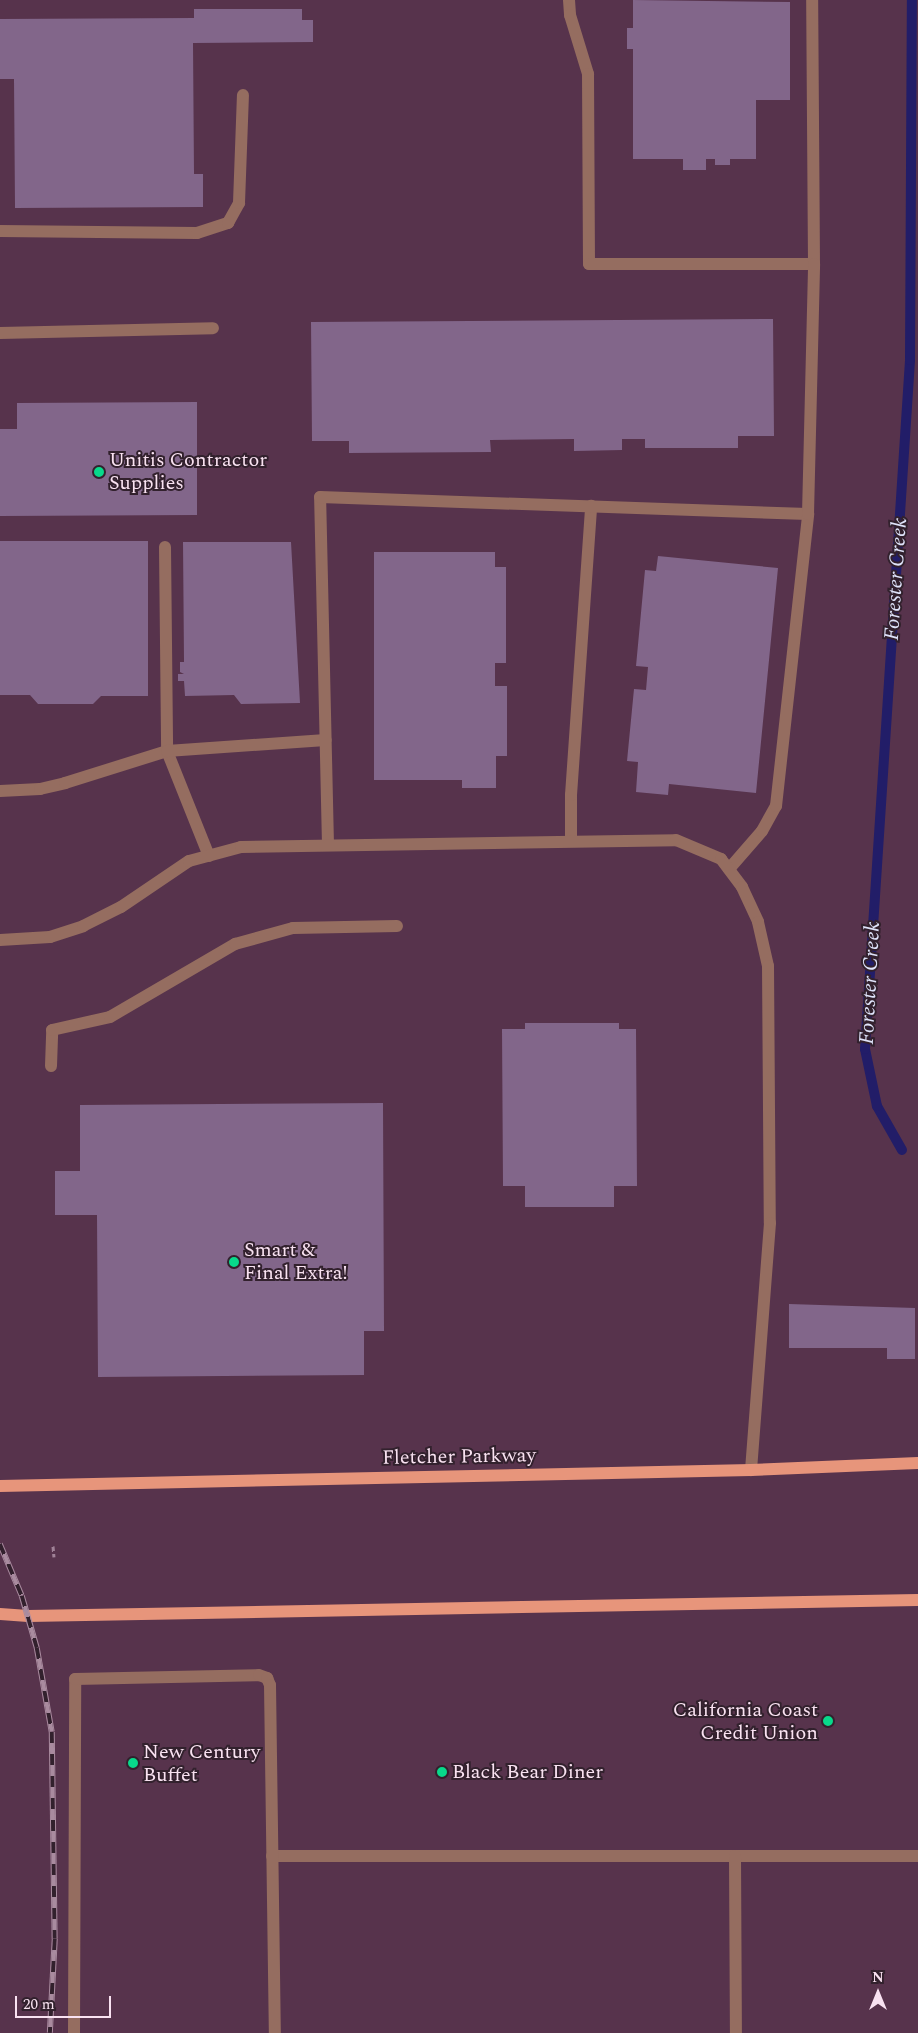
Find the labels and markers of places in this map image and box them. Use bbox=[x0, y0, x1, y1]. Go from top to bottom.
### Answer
place label: Unitis Contractor Supplies bbox=[109, 449, 267, 496]
marker: Unitis Contractor Supplies bbox=[93, 466, 105, 478]
place label: Smart & Final Extra! bbox=[244, 1238, 348, 1285]
marker: Smart & Final Extra! bbox=[228, 1256, 240, 1268]
place label: California Coast Credit Union bbox=[673, 1698, 818, 1745]
marker: California Coast Credit Union bbox=[822, 1715, 834, 1727]
place label: New Century Buffet bbox=[143, 1740, 260, 1787]
marker: New Century Buffet bbox=[127, 1757, 139, 1769]
place label: Black Bear Diner bbox=[452, 1760, 603, 1784]
marker: Black Bear Diner bbox=[436, 1766, 448, 1778]

